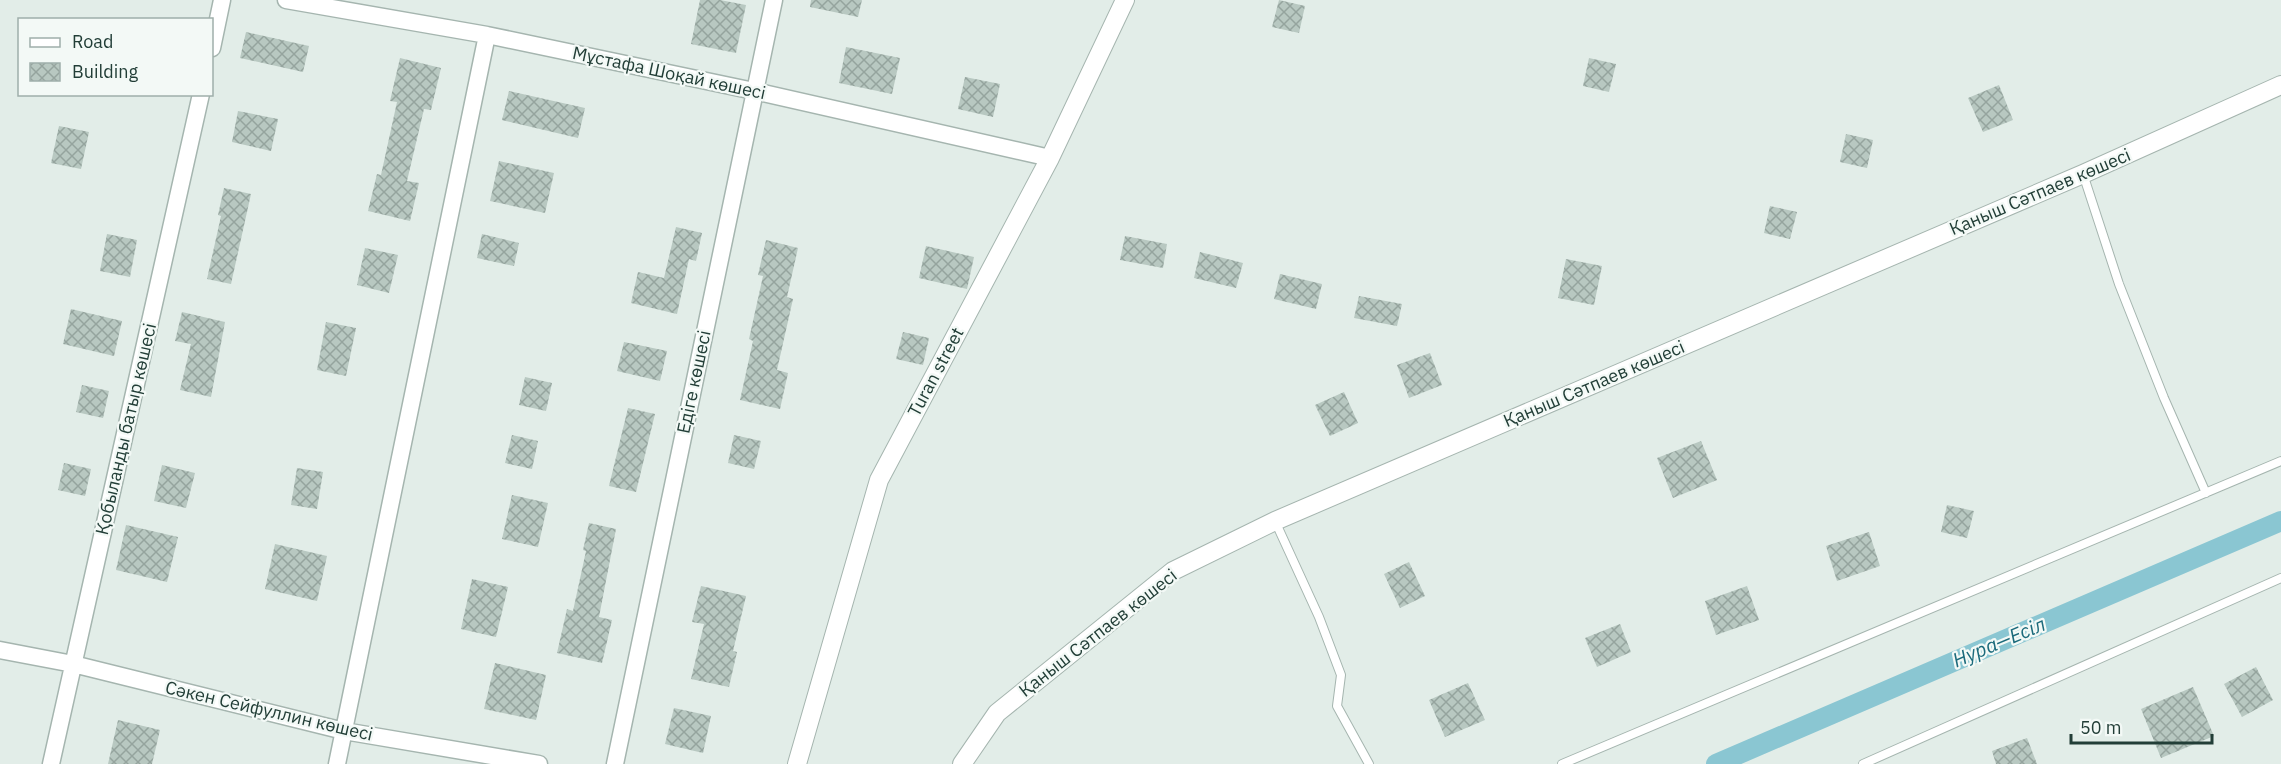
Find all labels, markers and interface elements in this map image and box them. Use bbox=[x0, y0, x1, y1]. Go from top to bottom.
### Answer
legend bbox=[18, 18, 213, 96]
text: Road bbox=[72, 30, 113, 53]
street label: Мұстафа Шоқай көшесі bbox=[570, 41, 768, 104]
text: Building bbox=[72, 60, 139, 83]
street label: Қаныш Сәтпаев көшесі bbox=[1946, 143, 2134, 240]
street label: Қобыланды батыр көшесі bbox=[90, 321, 161, 537]
street label: Turan street bbox=[902, 323, 969, 420]
street label: Едіге көшесі bbox=[671, 328, 716, 436]
street label: Қаныш Сәтпаев көшесі bbox=[1500, 335, 1688, 432]
street label: Қаныш Сәтпаев көшесі bbox=[1014, 564, 1181, 702]
water label: Нура—Есіл bbox=[1948, 610, 2050, 673]
street label: Сәкен Сейфуллин көшесі bbox=[163, 675, 375, 746]
scale bar bbox=[2071, 707, 2212, 745]
text: 50 m bbox=[2080, 716, 2122, 739]

